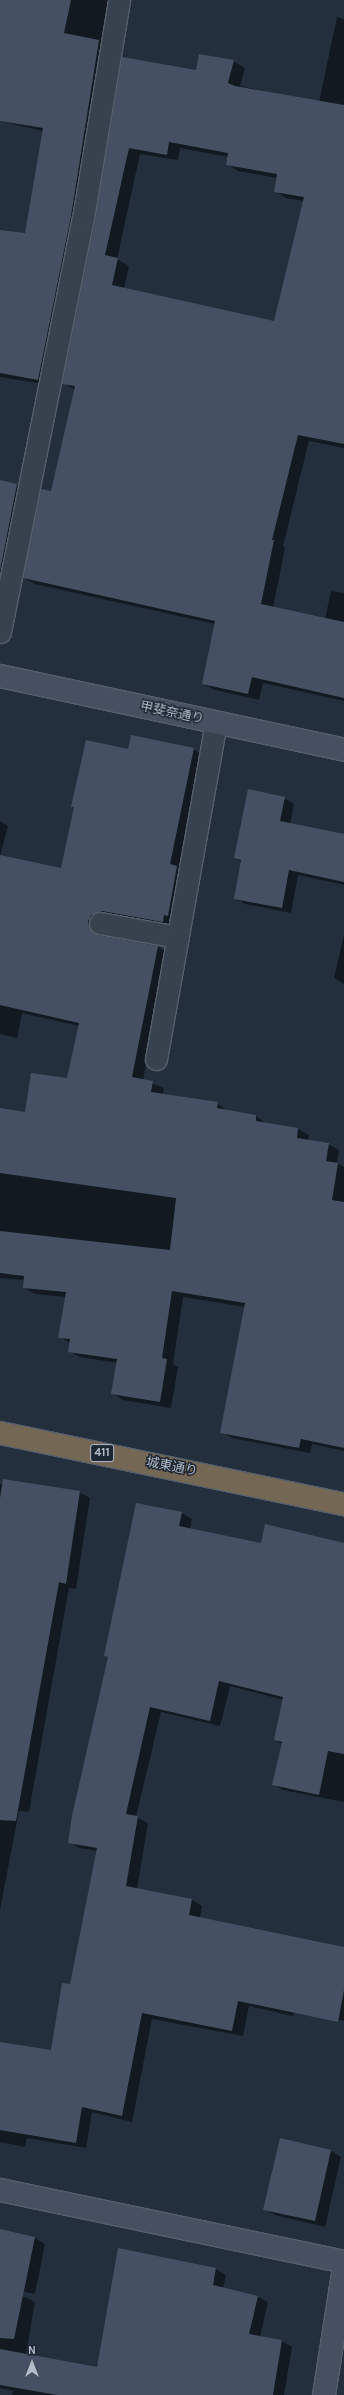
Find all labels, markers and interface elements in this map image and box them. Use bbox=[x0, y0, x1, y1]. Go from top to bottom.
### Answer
street label: 甲斐奈通り bbox=[139, 699, 205, 727]
road number: 411 bbox=[90, 1443, 114, 1463]
street label: 城東通り bbox=[145, 1454, 199, 1480]
north arrow bbox=[12, 2343, 52, 2383]
text: N bbox=[28, 2344, 36, 2357]

